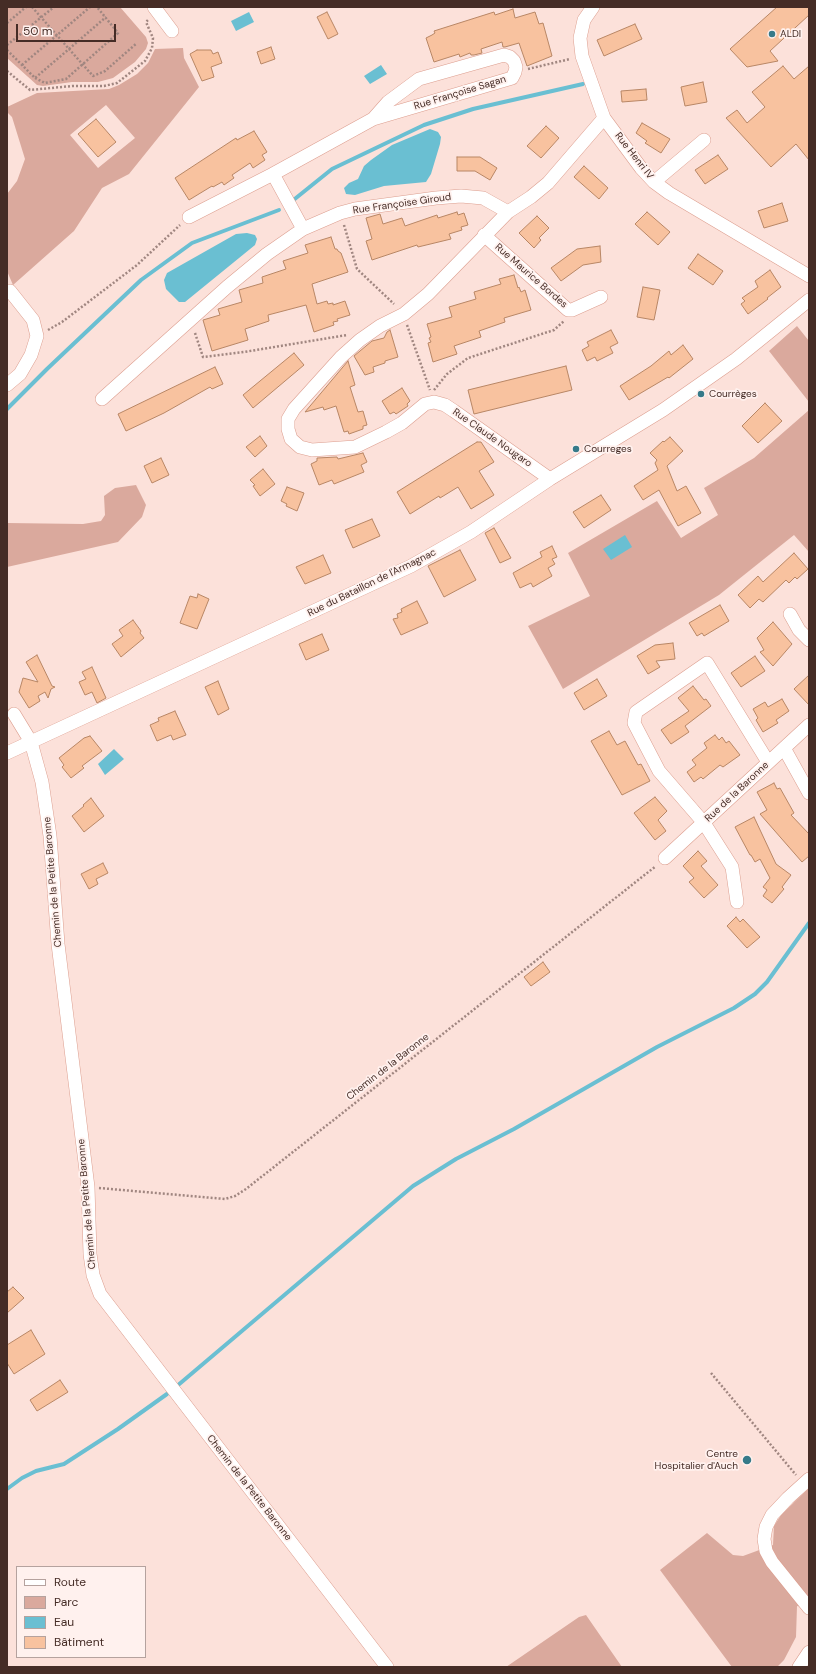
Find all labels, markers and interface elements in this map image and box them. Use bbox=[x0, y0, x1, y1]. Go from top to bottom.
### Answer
scale bar bbox=[18, 16, 118, 42]
text: 50 m bbox=[23, 23, 52, 39]
place label: ALDI bbox=[780, 28, 801, 40]
marker: ALDI bbox=[767, 29, 777, 39]
street label: Rue Françoise Sagan bbox=[413, 73, 507, 113]
street label: Rue Henri IV bbox=[612, 130, 656, 182]
street label: Rue Françoise Giroud bbox=[352, 191, 452, 217]
street label: Rue Maurice Bordes bbox=[492, 241, 570, 311]
place label: Courrèges bbox=[709, 388, 757, 400]
marker: Courrèges bbox=[696, 389, 706, 399]
street label: Rue Claude Nougaro bbox=[450, 406, 534, 470]
place label: Courreges bbox=[584, 443, 632, 455]
marker: Courreges bbox=[571, 444, 581, 454]
street label: Rue du Bataillon de l'Armagnac bbox=[306, 547, 438, 619]
street label: Rue de la Baronne bbox=[703, 759, 771, 825]
street label: Chemin de la Petite Baronne bbox=[41, 816, 65, 948]
street label: Chemin de la Baronne bbox=[344, 1031, 432, 1103]
street label: Chemin de la Petite Baronne bbox=[75, 1138, 99, 1270]
street label: Chemin de la Petite Baronne bbox=[204, 1433, 294, 1543]
place label: Centre Hospitalier d'Auch bbox=[655, 1448, 738, 1472]
marker: Centre Hospitalier d'Auch bbox=[741, 1454, 753, 1466]
legend bbox=[16, 1566, 146, 1658]
text: Route bbox=[54, 1574, 86, 1590]
text: Parc bbox=[54, 1594, 78, 1610]
text: Eau bbox=[54, 1614, 74, 1630]
text: Bâtiment bbox=[54, 1634, 104, 1650]

